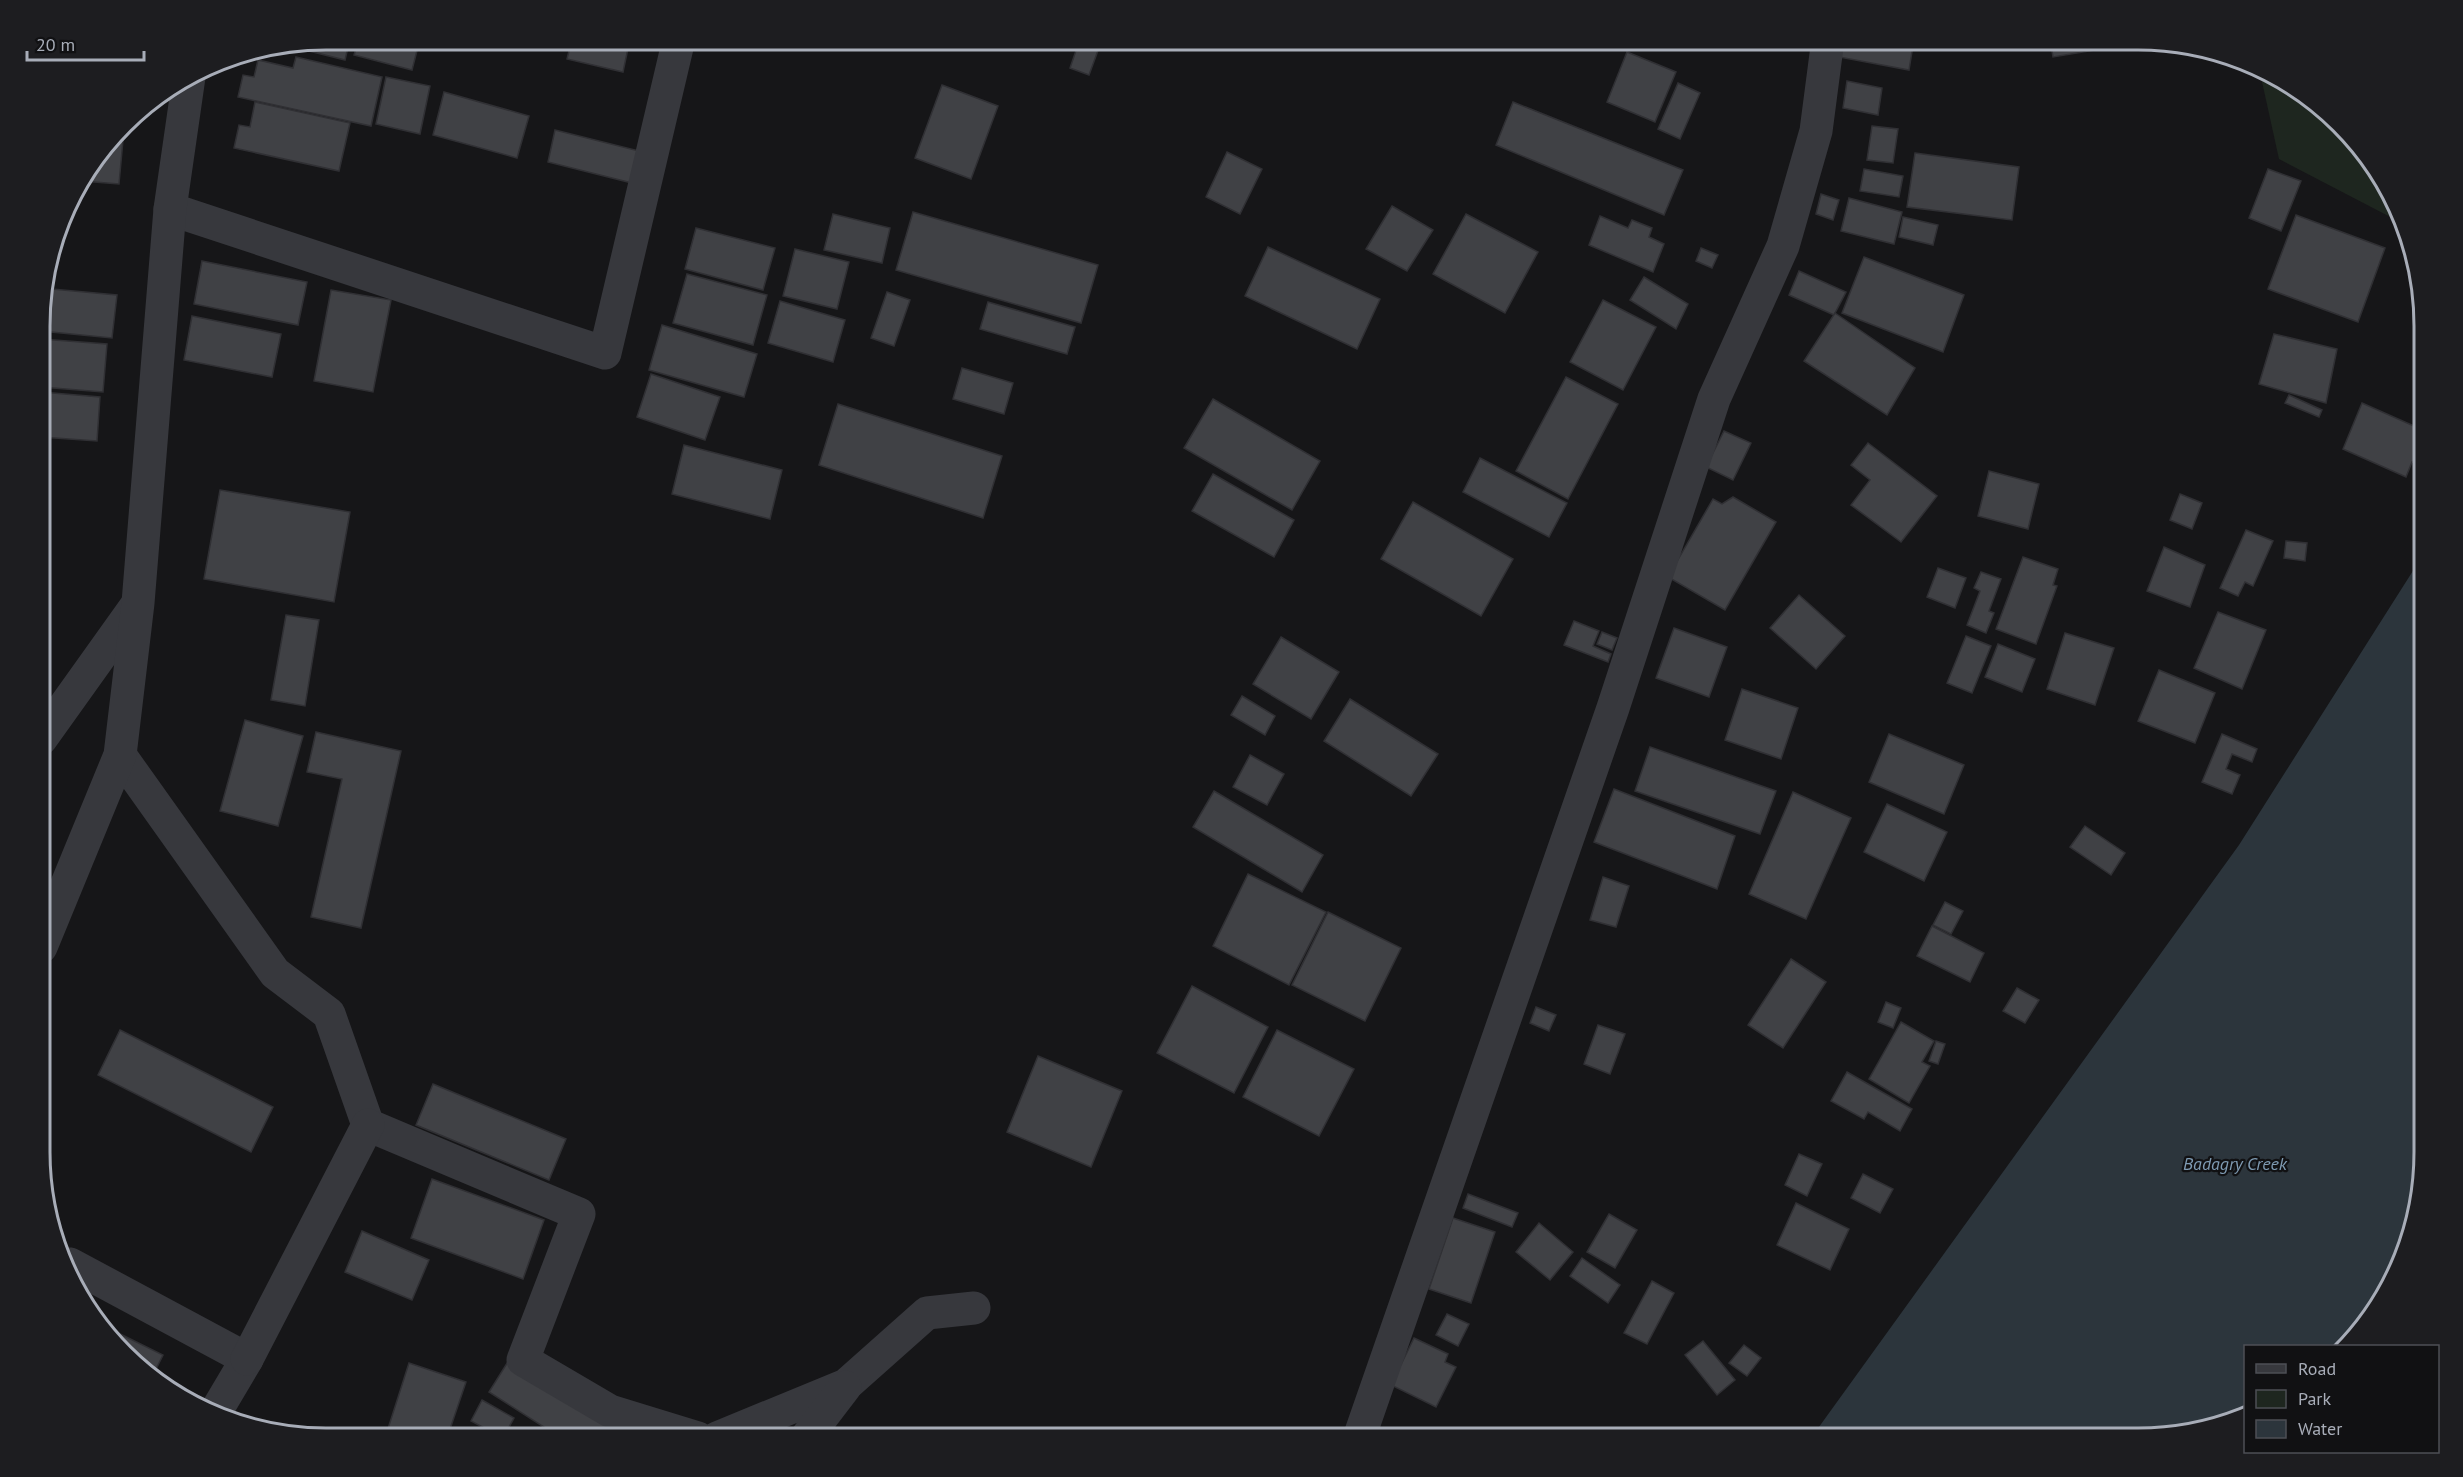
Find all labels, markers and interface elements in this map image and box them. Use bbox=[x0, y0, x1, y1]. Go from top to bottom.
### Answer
scale bar bbox=[27, 24, 144, 62]
text: 20 m bbox=[36, 33, 75, 56]
water label: Badagry Creek bbox=[2183, 1152, 2288, 1175]
legend bbox=[2244, 1345, 2439, 1453]
text: Road bbox=[2298, 1357, 2336, 1380]
text: Park bbox=[2298, 1387, 2331, 1410]
text: Water bbox=[2298, 1417, 2342, 1440]

